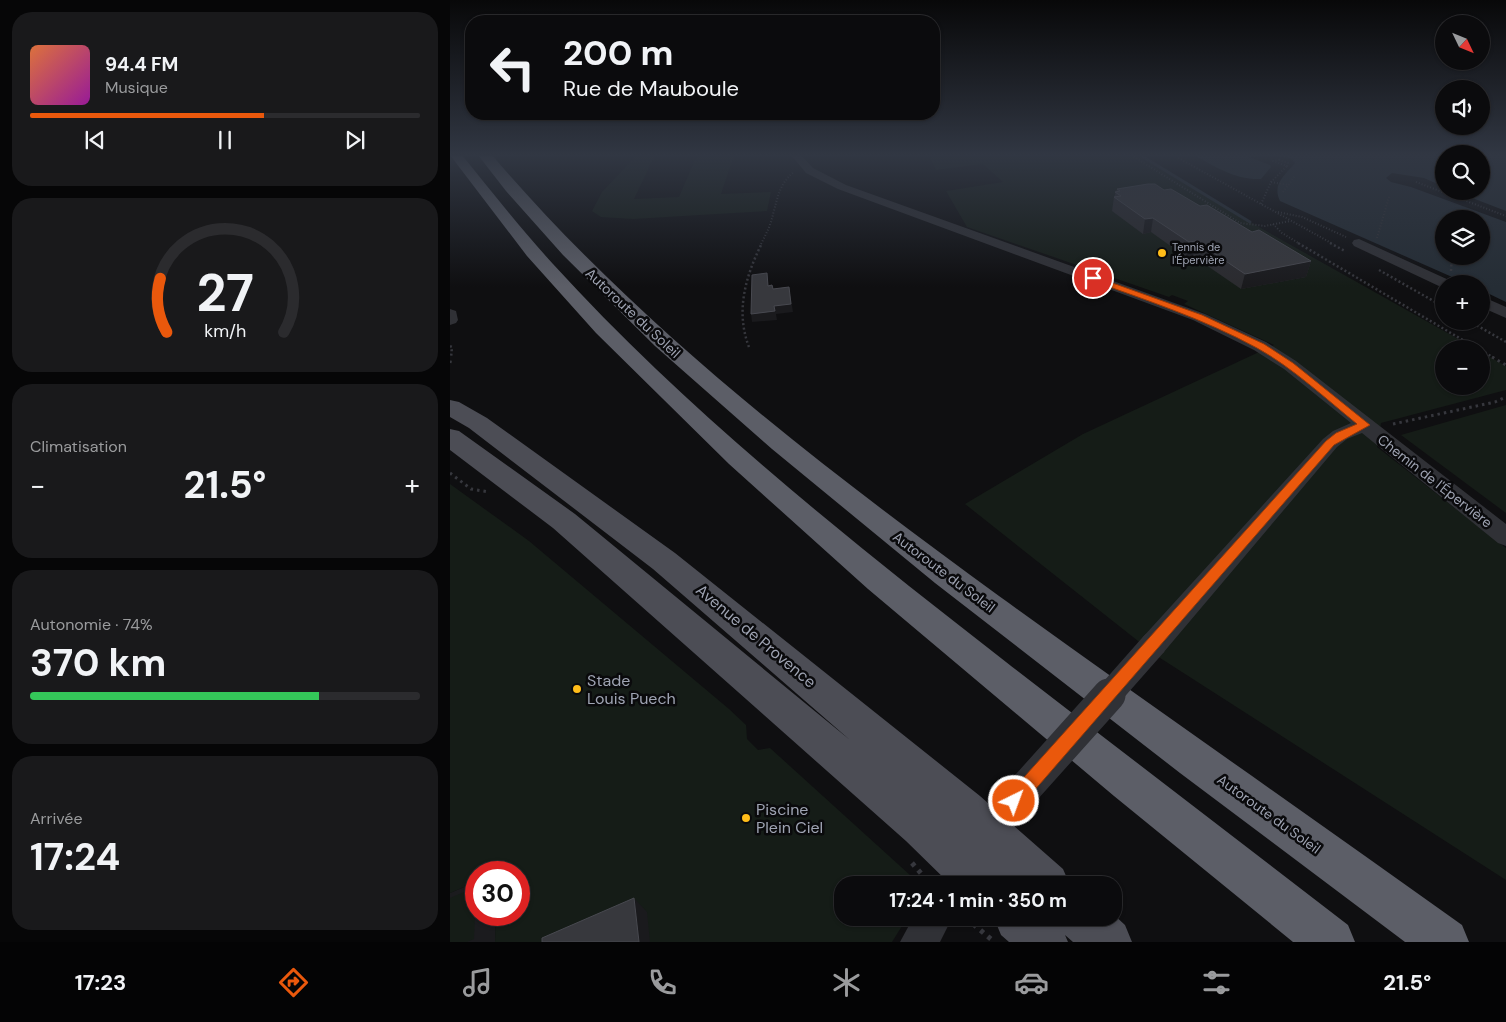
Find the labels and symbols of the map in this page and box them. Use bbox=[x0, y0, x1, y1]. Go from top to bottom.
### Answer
north arrow bbox=[1435, 15, 1490, 70]
place label: Tennis de l'Épervière bbox=[1172, 240, 1224, 267]
marker: Tennis de l'Épervière bbox=[1156, 247, 1168, 259]
pin bbox=[1072, 257, 1114, 299]
street label: Autoroute du Soleil bbox=[582, 264, 684, 362]
street label: Chemin de l'Épervière bbox=[1374, 431, 1496, 531]
street label: Autoroute du Soleil bbox=[889, 528, 999, 616]
street label: Avenue de Provence bbox=[692, 580, 820, 692]
place label: Stade Louis Puech bbox=[587, 670, 676, 709]
marker: Stade Louis Puech bbox=[571, 683, 583, 695]
street label: Autoroute du Soleil bbox=[1214, 770, 1324, 858]
position arrow bbox=[987, 774, 1039, 826]
place label: Piscine Plein Ciel bbox=[756, 799, 823, 838]
marker: Piscine Plein Ciel bbox=[740, 812, 752, 824]
speed limit sign: 30 bbox=[465, 861, 530, 926]

